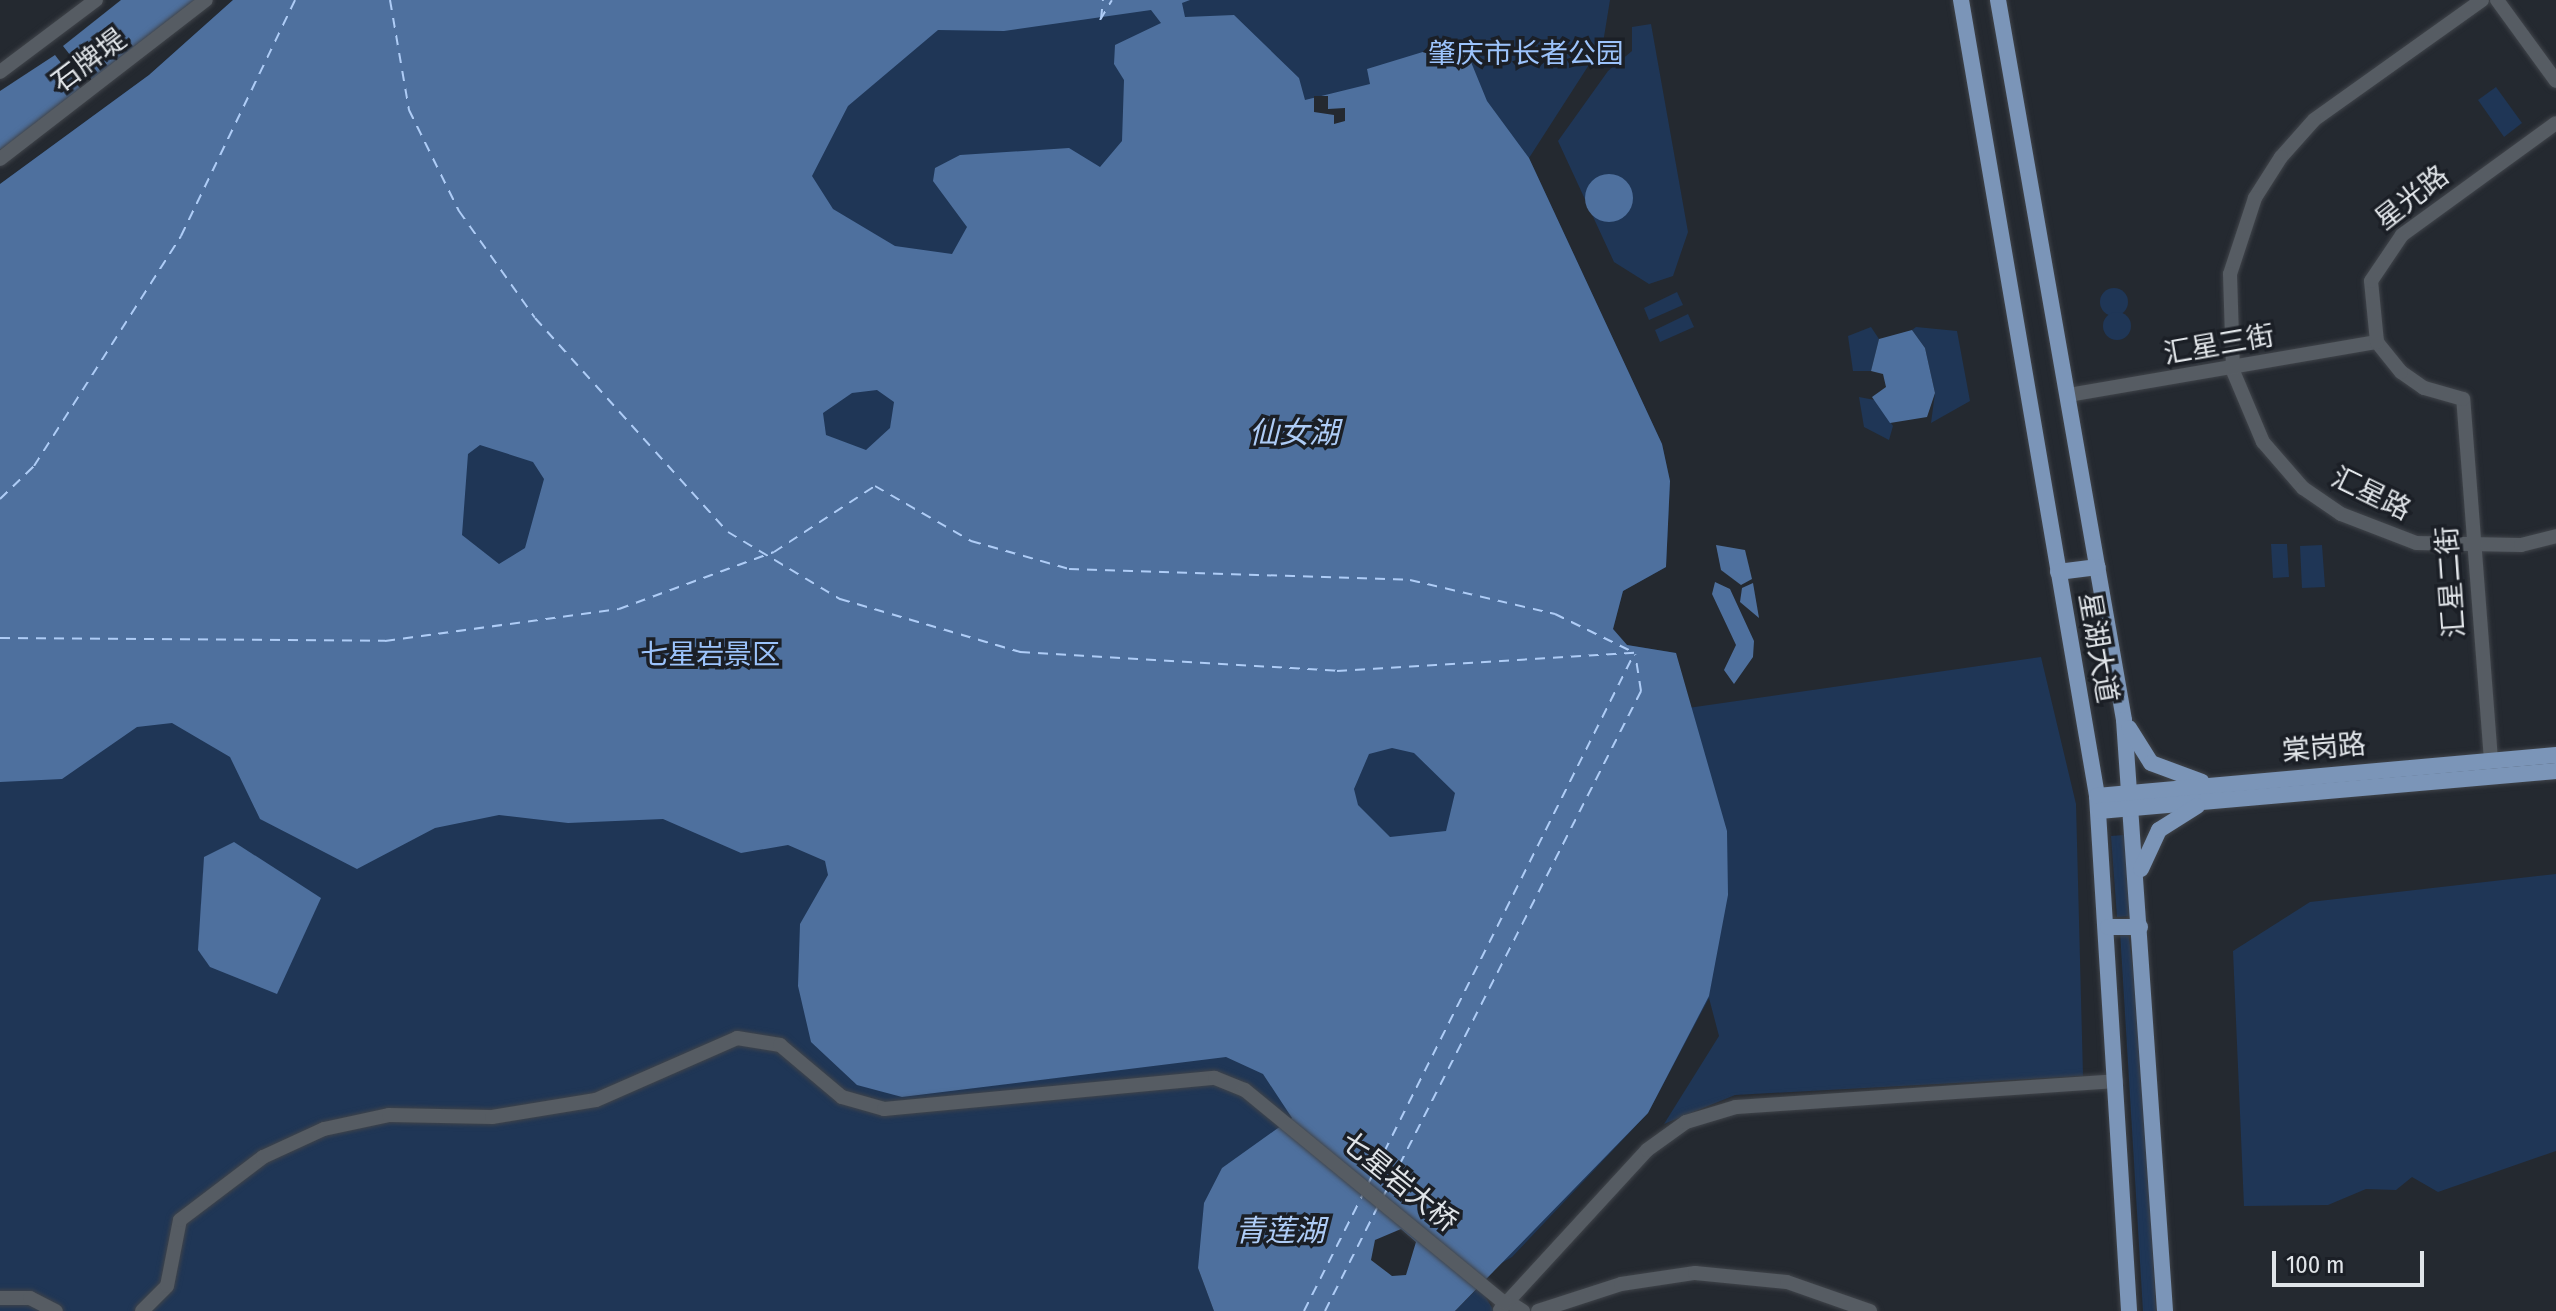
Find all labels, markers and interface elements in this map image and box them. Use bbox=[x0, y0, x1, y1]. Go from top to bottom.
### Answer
street label: 石牌堤 bbox=[45, 22, 133, 100]
park label: 肇庆市长者公园 bbox=[1428, 37, 1624, 71]
street label: 星光路 bbox=[2369, 159, 2455, 237]
street label: 汇星三街 bbox=[2161, 319, 2277, 371]
water label: 仙女湖 bbox=[1249, 415, 1339, 451]
street label: 汇星路 bbox=[2326, 460, 2416, 528]
street label: 汇星二街 bbox=[2430, 525, 2472, 639]
street label: 星湖大道 bbox=[2072, 590, 2124, 706]
park label: 七星岩景区 bbox=[640, 638, 780, 672]
street label: 棠岗路 bbox=[2281, 728, 2367, 768]
street label: 七星岩大桥 bbox=[1334, 1125, 1464, 1239]
water label: 青莲湖 bbox=[1235, 1213, 1325, 1249]
scale bar bbox=[2276, 1235, 2428, 1285]
text: 100 m bbox=[2286, 1251, 2344, 1279]

